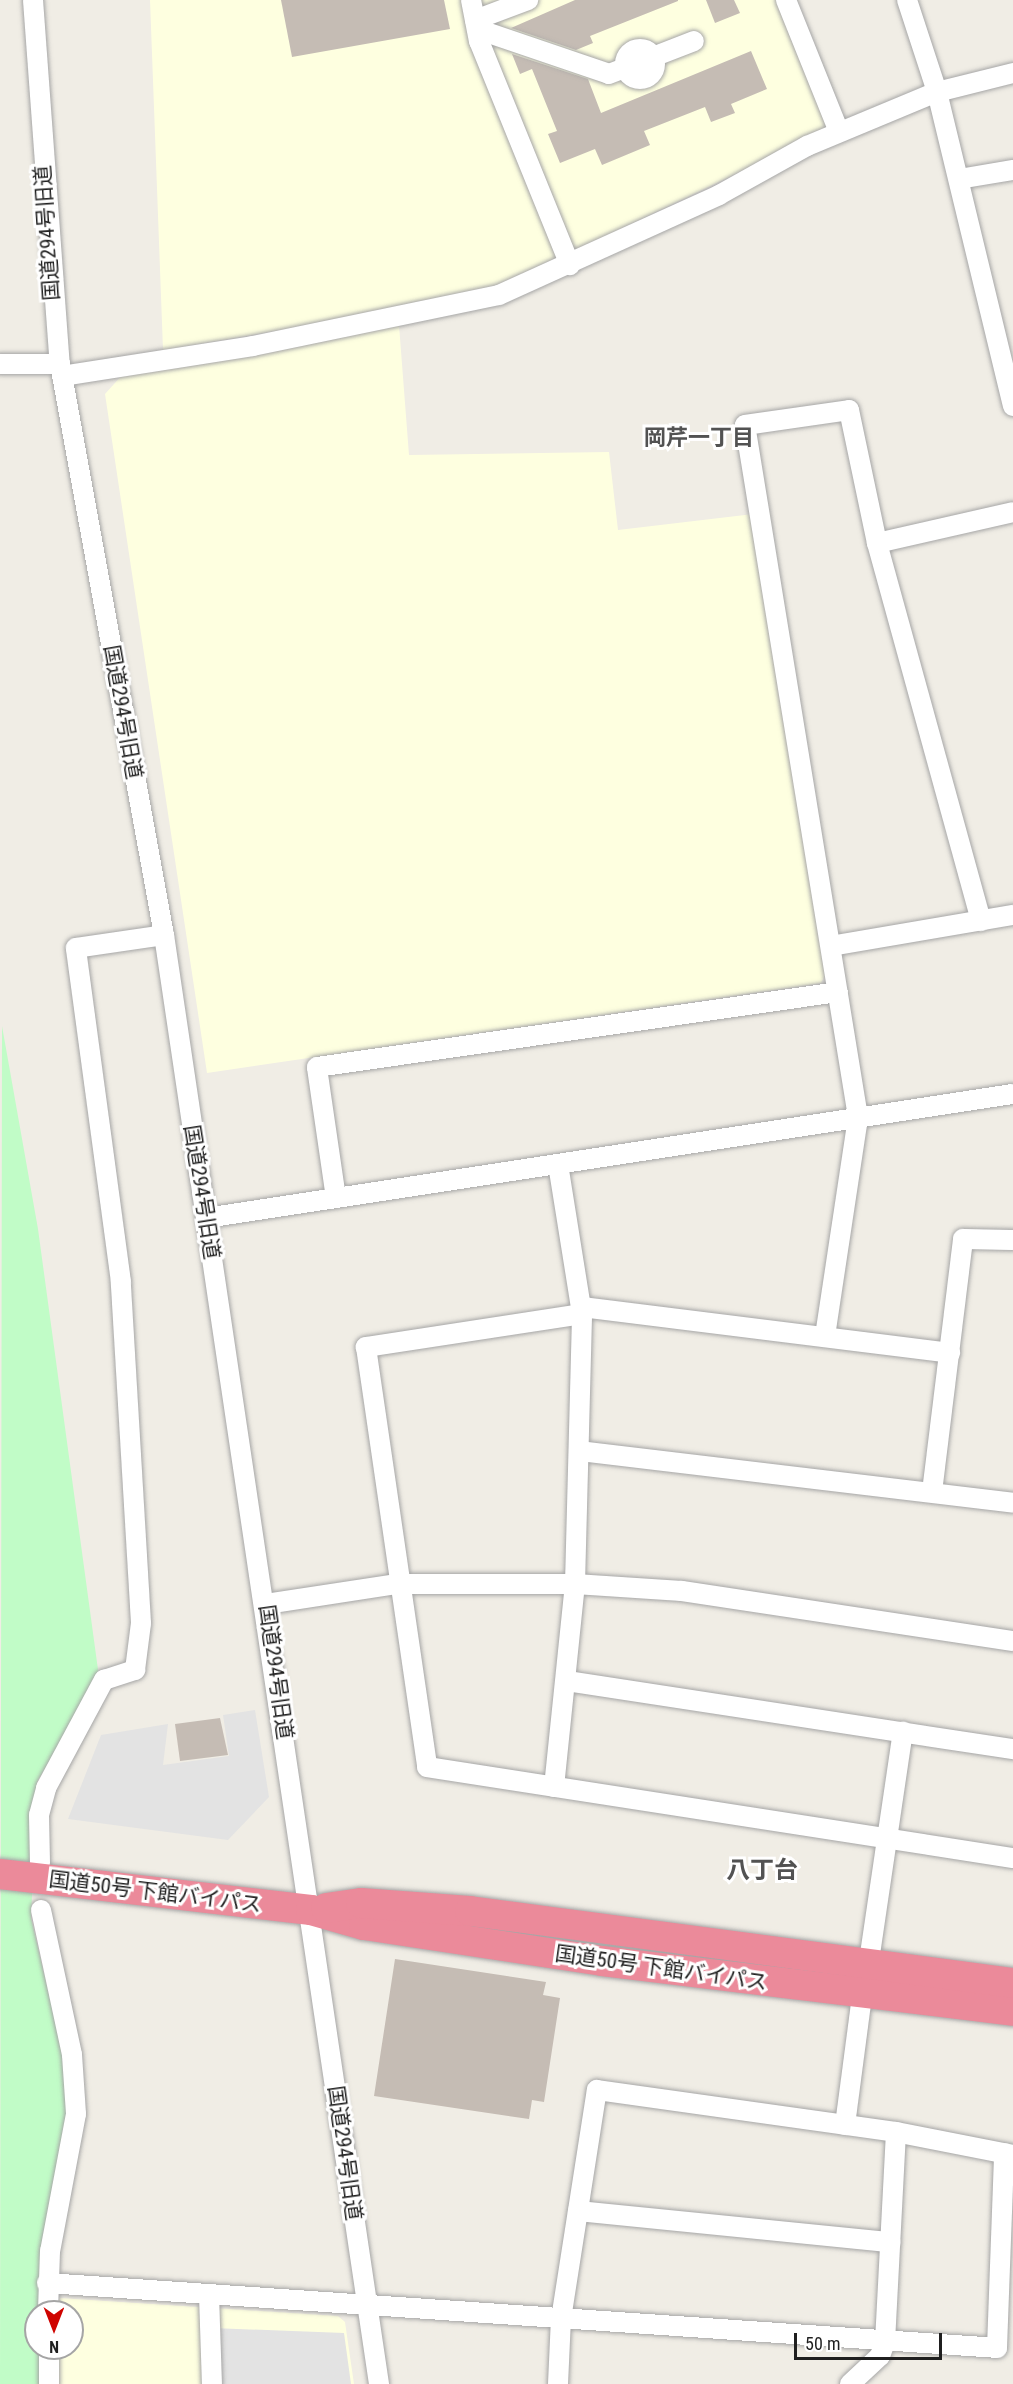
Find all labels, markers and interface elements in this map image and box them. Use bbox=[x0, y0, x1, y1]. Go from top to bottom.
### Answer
street label: 国道294号旧道 bbox=[30, 164, 64, 302]
district label: 岡芹一丁目 bbox=[644, 425, 754, 451]
street label: 国道294号旧道 bbox=[99, 643, 147, 781]
street label: 国道294号旧道 bbox=[179, 1123, 225, 1261]
street label: 国道294号旧道 bbox=[254, 1603, 298, 1741]
district label: 八丁台 bbox=[726, 1857, 798, 1885]
street label: 国道50号 下館バイパス bbox=[47, 1866, 263, 1918]
street label: 国道50号 下館バイパス bbox=[553, 1941, 769, 1995]
street label: 国道294号旧道 bbox=[323, 2084, 367, 2222]
north arrow bbox=[24, 2300, 84, 2360]
scale bar bbox=[797, 2321, 946, 2359]
text: 50 m bbox=[805, 2333, 840, 2354]
text: N bbox=[49, 2337, 59, 2356]

